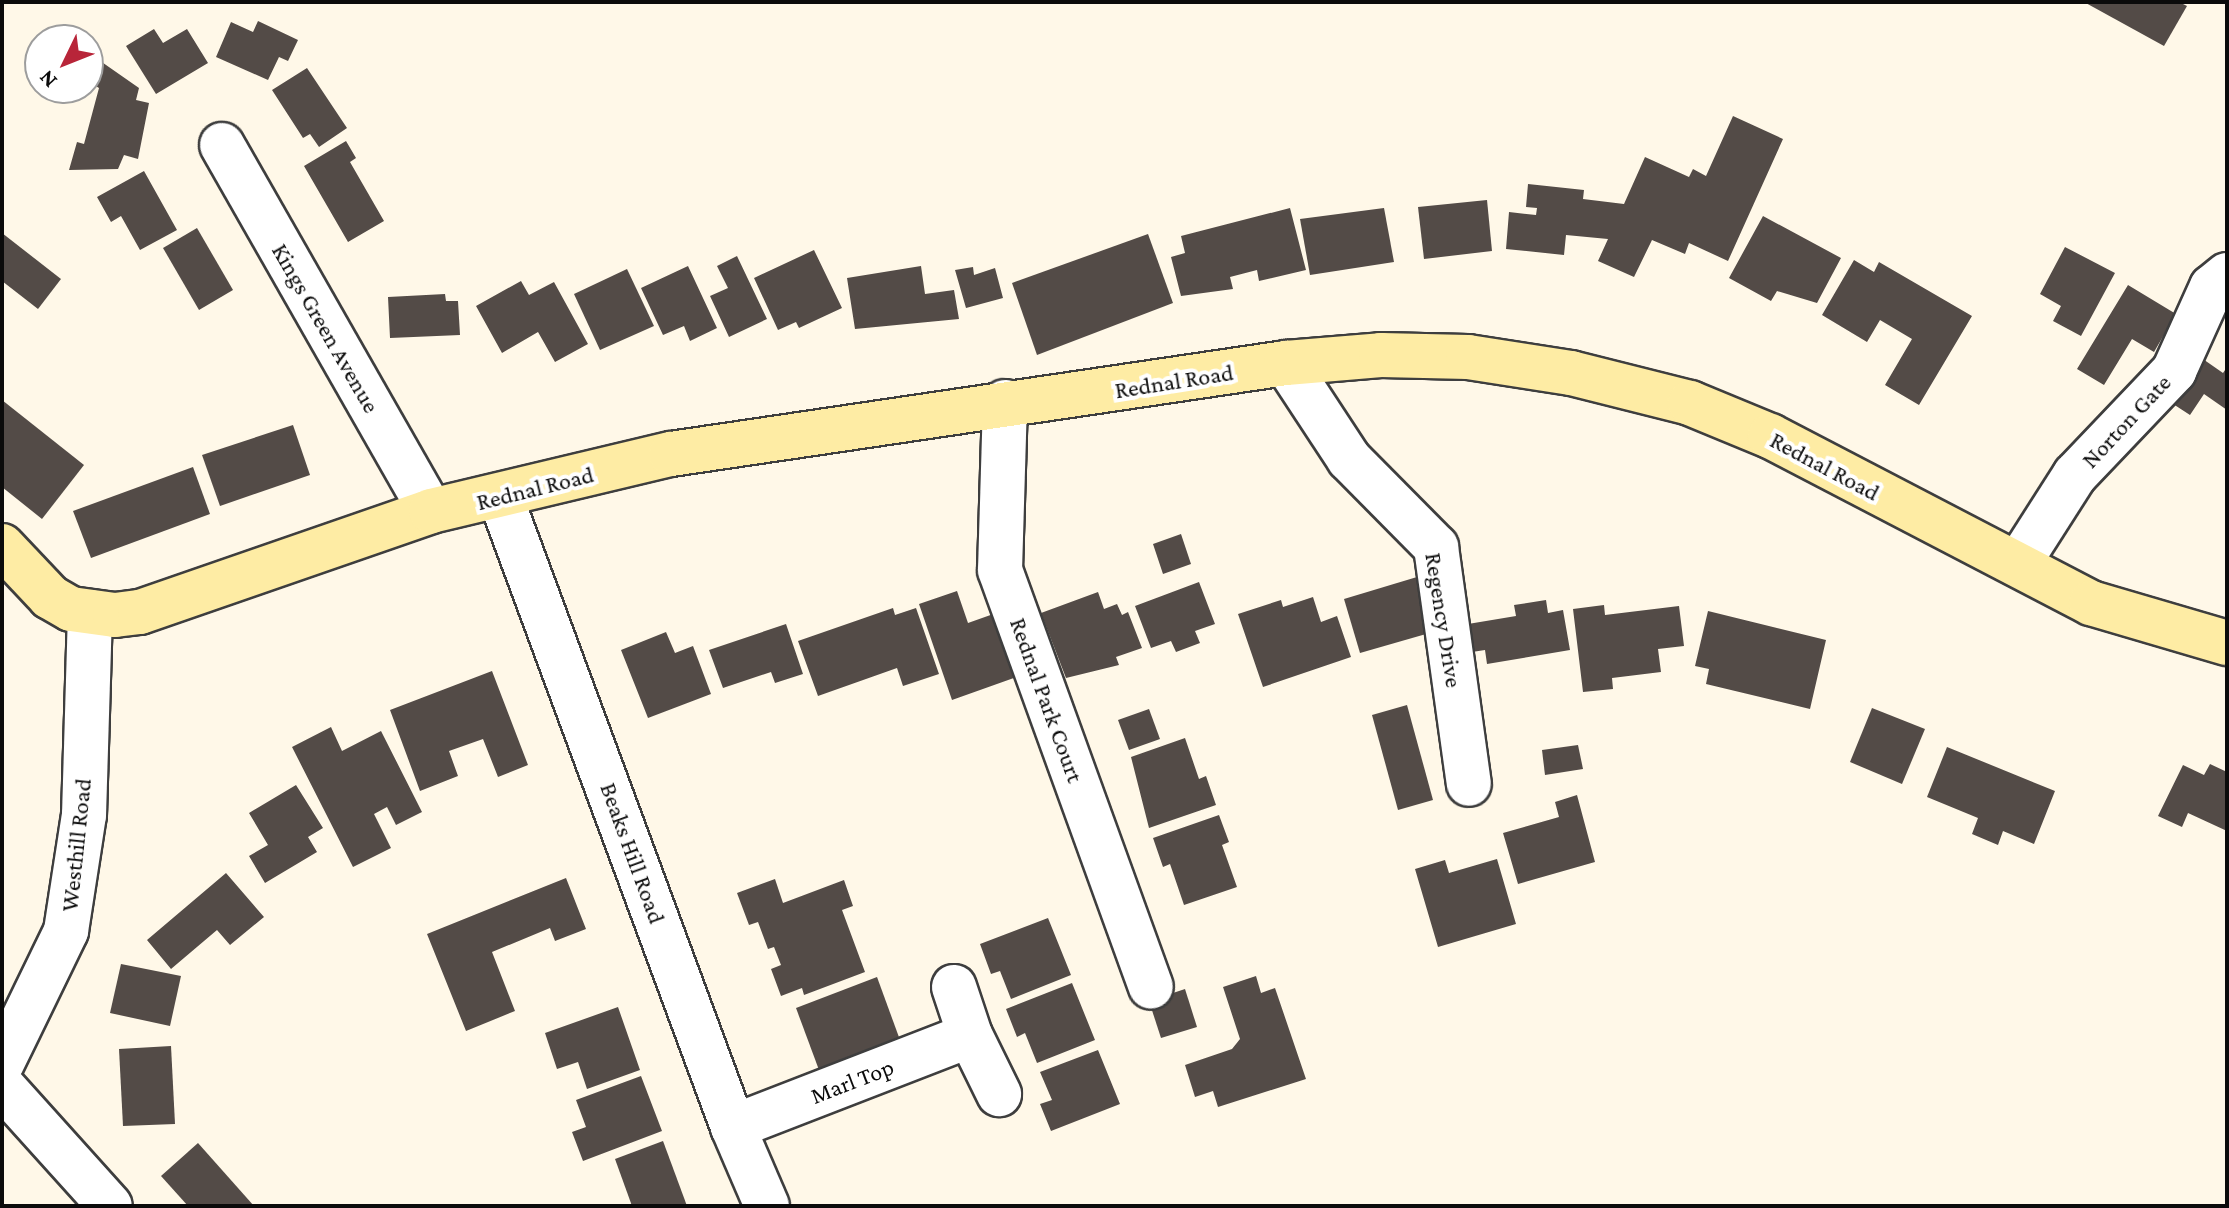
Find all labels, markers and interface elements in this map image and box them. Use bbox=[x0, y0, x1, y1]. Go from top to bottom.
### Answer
north arrow bbox=[24, 24, 104, 104]
text: N bbox=[33, 65, 62, 93]
street label: Kings Green Avenue bbox=[266, 238, 386, 418]
street label: Rednal Road bbox=[1113, 357, 1235, 405]
street label: Norton Gate bbox=[2075, 368, 2177, 474]
street label: Rednal Road bbox=[1765, 425, 1885, 507]
street label: Rednal Road bbox=[473, 460, 597, 516]
street label: Regency Drive bbox=[1419, 550, 1469, 690]
street label: Rednal Park Court bbox=[1004, 614, 1090, 786]
street label: Westhill Road bbox=[55, 777, 97, 913]
street label: Beaks Hill Road bbox=[594, 779, 672, 927]
street label: Marl Top bbox=[806, 1052, 898, 1110]

